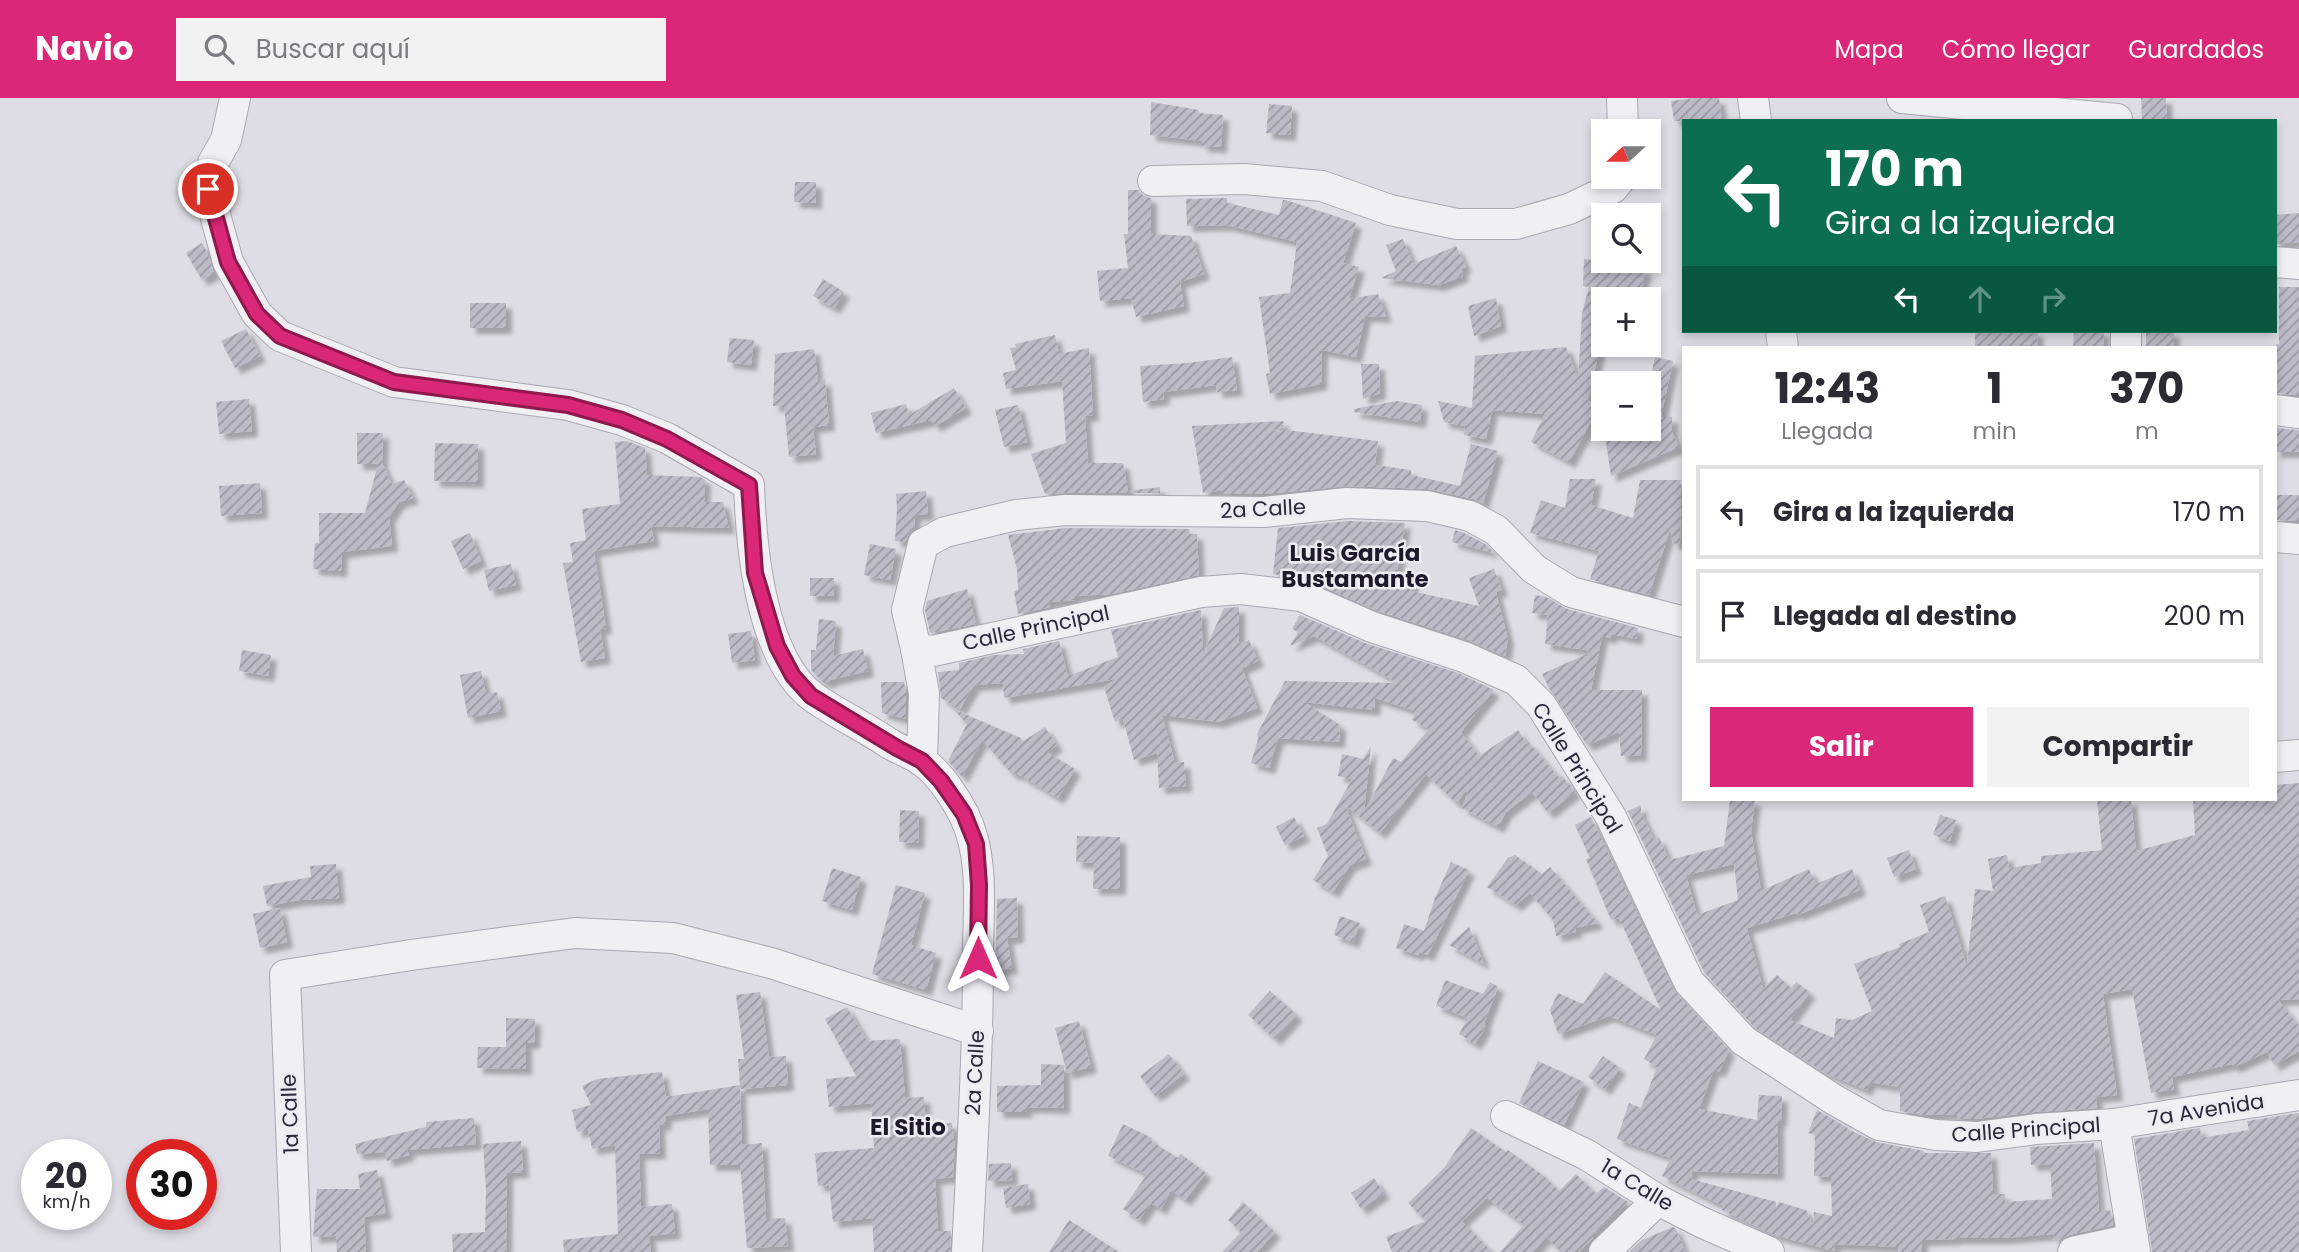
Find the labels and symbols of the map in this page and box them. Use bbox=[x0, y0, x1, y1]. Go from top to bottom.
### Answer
north arrow bbox=[1591, 119, 1661, 189]
pin bbox=[178, 159, 238, 219]
street label: 2a Calle bbox=[1219, 492, 1306, 525]
district label: Luis García Bustamante bbox=[1281, 537, 1429, 595]
street label: Calle Principal bbox=[960, 598, 1112, 657]
street label: Calle Principal bbox=[1526, 697, 1629, 839]
position arrow bbox=[941, 921, 1015, 995]
street label: 2a Calle bbox=[958, 1029, 991, 1116]
street label: 1a Calle bbox=[274, 1073, 305, 1155]
street label: 7a Avenida bbox=[2146, 1086, 2266, 1133]
street label: Calle Principal bbox=[1950, 1110, 2102, 1149]
district label: El Sitio bbox=[870, 1111, 946, 1143]
speed limit sign: 30 bbox=[126, 1139, 217, 1230]
street label: 1a Calle bbox=[1595, 1151, 1679, 1218]

